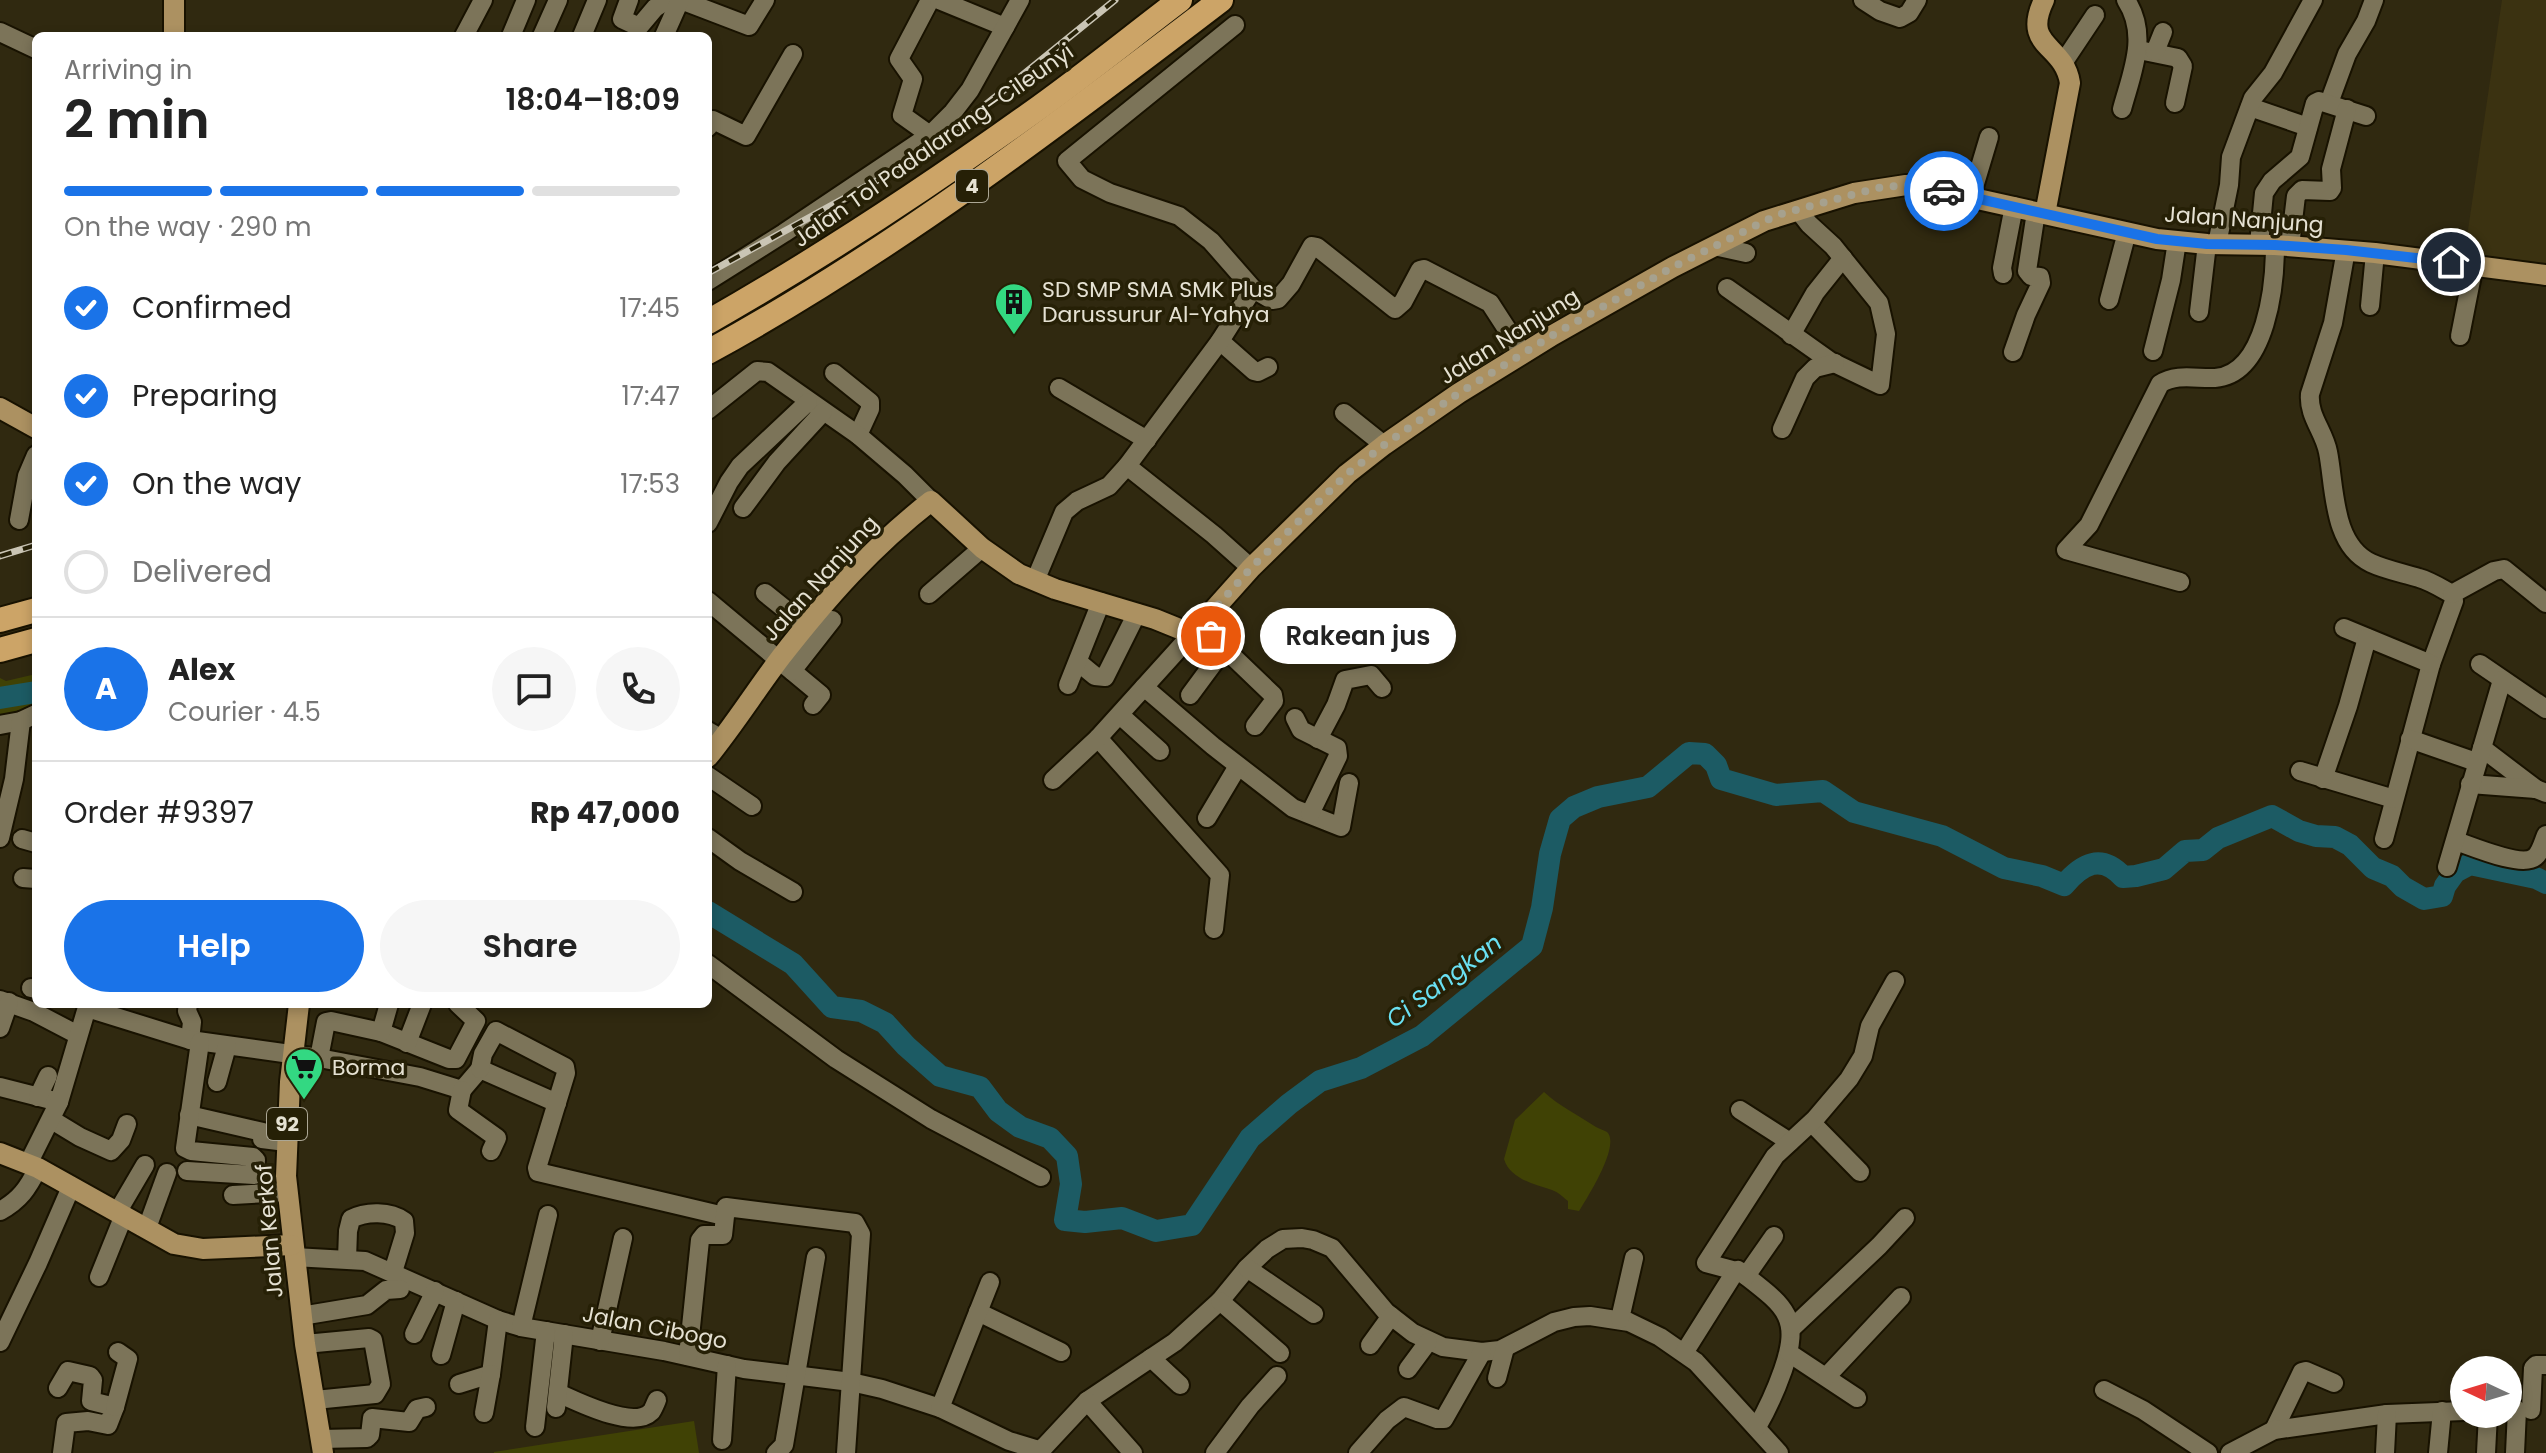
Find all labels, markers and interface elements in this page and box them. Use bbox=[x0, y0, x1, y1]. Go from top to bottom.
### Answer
street label: Jalan Tol Padalarang–Cileunyi bbox=[787, 36, 1080, 254]
text: Arriving in bbox=[64, 52, 193, 88]
text: 18:04–18:09 bbox=[505, 78, 680, 121]
text: 2 min bbox=[64, 83, 210, 156]
courier bbox=[1904, 151, 1984, 231]
icon: car bbox=[1922, 169, 1966, 213]
road number: 4 bbox=[956, 170, 988, 202]
street label: Jalan Nanjung bbox=[2163, 198, 2325, 241]
text: On the way · 290 m bbox=[64, 209, 312, 245]
pin bbox=[2417, 228, 2485, 296]
icon: home bbox=[2429, 240, 2473, 284]
place label: SD SMP SMA SMK Plus Darussurur Al-Yahya bbox=[1042, 274, 1274, 330]
building icon: SD SMP SMA SMK Plus Darussurur Al-Yahya bbox=[993, 281, 1035, 336]
street label: Jalan Nanjung bbox=[1433, 281, 1585, 392]
icon: check bbox=[64, 286, 108, 330]
text: Confirmed bbox=[132, 286, 292, 329]
text: 17:45 bbox=[619, 290, 680, 326]
icon: check bbox=[64, 374, 108, 418]
text: Preparing bbox=[132, 374, 278, 417]
text: 17:47 bbox=[621, 378, 680, 414]
icon: check bbox=[64, 462, 108, 506]
text: On the way bbox=[132, 462, 301, 505]
text: 17:53 bbox=[620, 466, 680, 502]
street label: Jalan Nanjung bbox=[755, 509, 885, 648]
text: Delivered bbox=[132, 550, 272, 593]
pin bbox=[1177, 602, 1245, 670]
callout: Rakean jus bbox=[1259, 608, 1455, 664]
icon: bag bbox=[1189, 614, 1233, 658]
text: Rakean jus bbox=[1285, 618, 1431, 654]
button: chat bbox=[492, 647, 576, 731]
button: phone bbox=[596, 647, 680, 731]
text: Alex bbox=[168, 648, 235, 691]
text: A bbox=[95, 667, 117, 710]
text: Courier · 4.5 bbox=[168, 694, 321, 730]
text: Order #9397 bbox=[64, 791, 254, 834]
text: Rp 47,000 bbox=[530, 791, 680, 834]
button: Help bbox=[64, 900, 364, 992]
button: Share bbox=[380, 900, 680, 992]
water label: Ci Sangkan bbox=[1379, 926, 1508, 1035]
supermarket icon: Borma bbox=[283, 1046, 325, 1101]
place label: Borma bbox=[332, 1052, 405, 1083]
road number: 92 bbox=[267, 1108, 307, 1140]
street label: Jalan Kerkof bbox=[248, 1163, 291, 1299]
street label: Jalan Cibogo bbox=[580, 1298, 730, 1357]
north arrow bbox=[2450, 1356, 2522, 1428]
map controls bbox=[2450, 1356, 2522, 1428]

